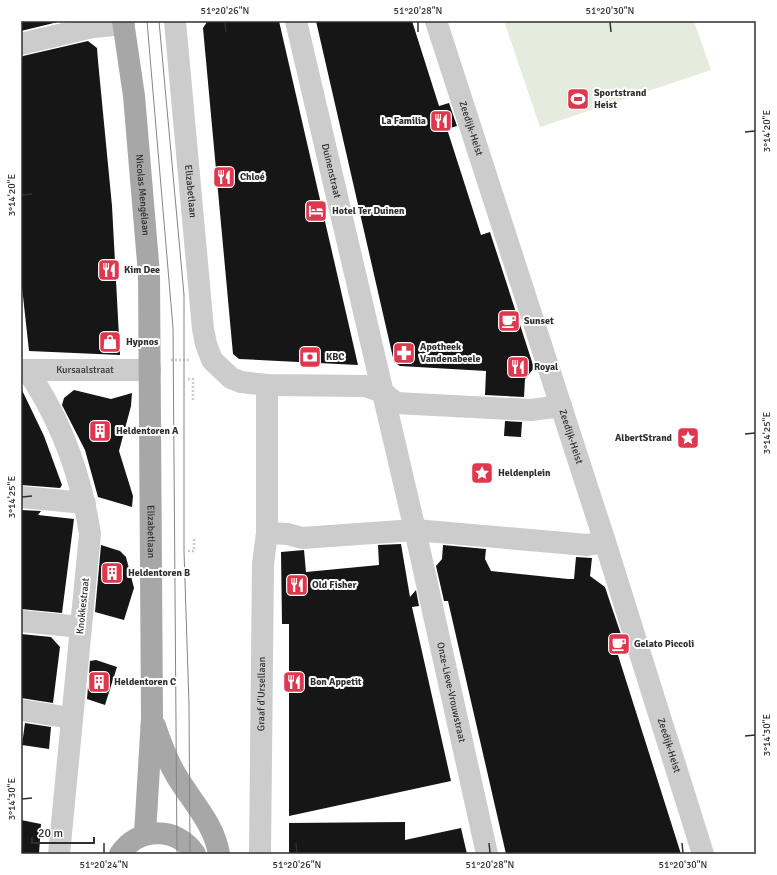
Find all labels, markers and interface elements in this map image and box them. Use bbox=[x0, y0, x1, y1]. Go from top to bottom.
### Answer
text: 51°20'26"N bbox=[201, 5, 249, 17]
text: 51°20'28"N bbox=[394, 5, 442, 17]
text: 51°20'30"N bbox=[586, 5, 634, 17]
sports icon: Sportstrand Heist bbox=[565, 86, 591, 112]
place label: Sportstrand Heist bbox=[594, 87, 647, 111]
street label: Zeedijk-Heist bbox=[456, 100, 485, 158]
restaurant icon: La Familia bbox=[428, 108, 454, 134]
text: 3°14'20"E bbox=[761, 110, 773, 152]
place label: La Familia bbox=[381, 115, 426, 127]
street label: Duinenstraat bbox=[319, 142, 343, 200]
street label: Nicolas Mengélaan bbox=[133, 154, 152, 236]
street label: Elizabetlaan bbox=[182, 164, 199, 218]
restaurant icon: Chloé bbox=[211, 164, 237, 190]
place label: Chloé bbox=[240, 171, 265, 183]
text: 3°14'20"E bbox=[6, 174, 18, 216]
hotel icon: Hotel Ter Duinen bbox=[303, 198, 329, 224]
place label: Hotel Ter Duinen bbox=[332, 205, 405, 217]
restaurant icon: Kim Dee bbox=[96, 257, 122, 283]
place label: Kim Dee bbox=[124, 264, 160, 276]
cafe icon: Sunset bbox=[496, 308, 522, 334]
place label: Sunset bbox=[524, 315, 554, 327]
shop icon: Hypnos bbox=[97, 329, 123, 355]
place label: Hypnos bbox=[126, 336, 159, 348]
pharmacy icon: Apotheek Vandenabeele bbox=[391, 340, 417, 366]
place label: Apotheek Vandenabeele bbox=[420, 341, 481, 365]
bank icon: KBC bbox=[297, 344, 323, 370]
place label: KBC bbox=[326, 351, 344, 363]
restaurant icon: Royal bbox=[505, 354, 531, 380]
place label: Royal bbox=[534, 361, 558, 373]
street label: Kursaalstraat bbox=[56, 364, 114, 376]
street label: Zeedijk-Heist bbox=[556, 408, 585, 466]
text: 3°14'25"E bbox=[761, 412, 773, 454]
building icon: Heldentoren A bbox=[87, 418, 113, 444]
place label: Heldentoren A bbox=[116, 425, 179, 437]
place icon: AlbertStrand bbox=[675, 425, 701, 451]
place label: AlbertStrand bbox=[615, 432, 673, 444]
place icon: Heldenplein bbox=[469, 460, 495, 486]
place label: Heldenplein bbox=[498, 467, 551, 479]
text: 3°14'25"E bbox=[6, 476, 18, 518]
street label: Elizabetlaan bbox=[145, 505, 157, 558]
building icon: Heldentoren B bbox=[99, 560, 125, 586]
place label: Heldentoren B bbox=[128, 567, 190, 579]
restaurant icon: Old Fisher bbox=[284, 572, 310, 598]
street label: Knokkestraat bbox=[74, 577, 92, 635]
place label: Old Fisher bbox=[312, 579, 356, 591]
cafe icon: Gelato Piccoli bbox=[606, 631, 632, 657]
place label: Gelato Piccoli bbox=[634, 638, 694, 650]
street label: Onze-Lieve-Vrouwstraat bbox=[434, 641, 468, 744]
street label: Graaf d'Ursellaan bbox=[255, 657, 268, 731]
building icon: Heldentoren C bbox=[86, 669, 112, 695]
restaurant icon: Bon Appetit bbox=[281, 669, 307, 695]
place label: Heldentoren C bbox=[114, 676, 176, 688]
place label: Bon Appetit bbox=[310, 676, 362, 688]
text: 3°14'30"E bbox=[761, 714, 773, 756]
street label: Zeedijk-Heist bbox=[655, 717, 683, 775]
text: 3°14'30"E bbox=[6, 778, 18, 820]
scale bar bbox=[32, 819, 94, 845]
text: 20 m bbox=[38, 826, 63, 841]
text: 51°20'24"N bbox=[80, 859, 128, 871]
text: 51°20'26"N bbox=[273, 859, 321, 871]
text: 51°20'28"N bbox=[466, 859, 514, 871]
text: 51°20'30"N bbox=[659, 859, 707, 871]

